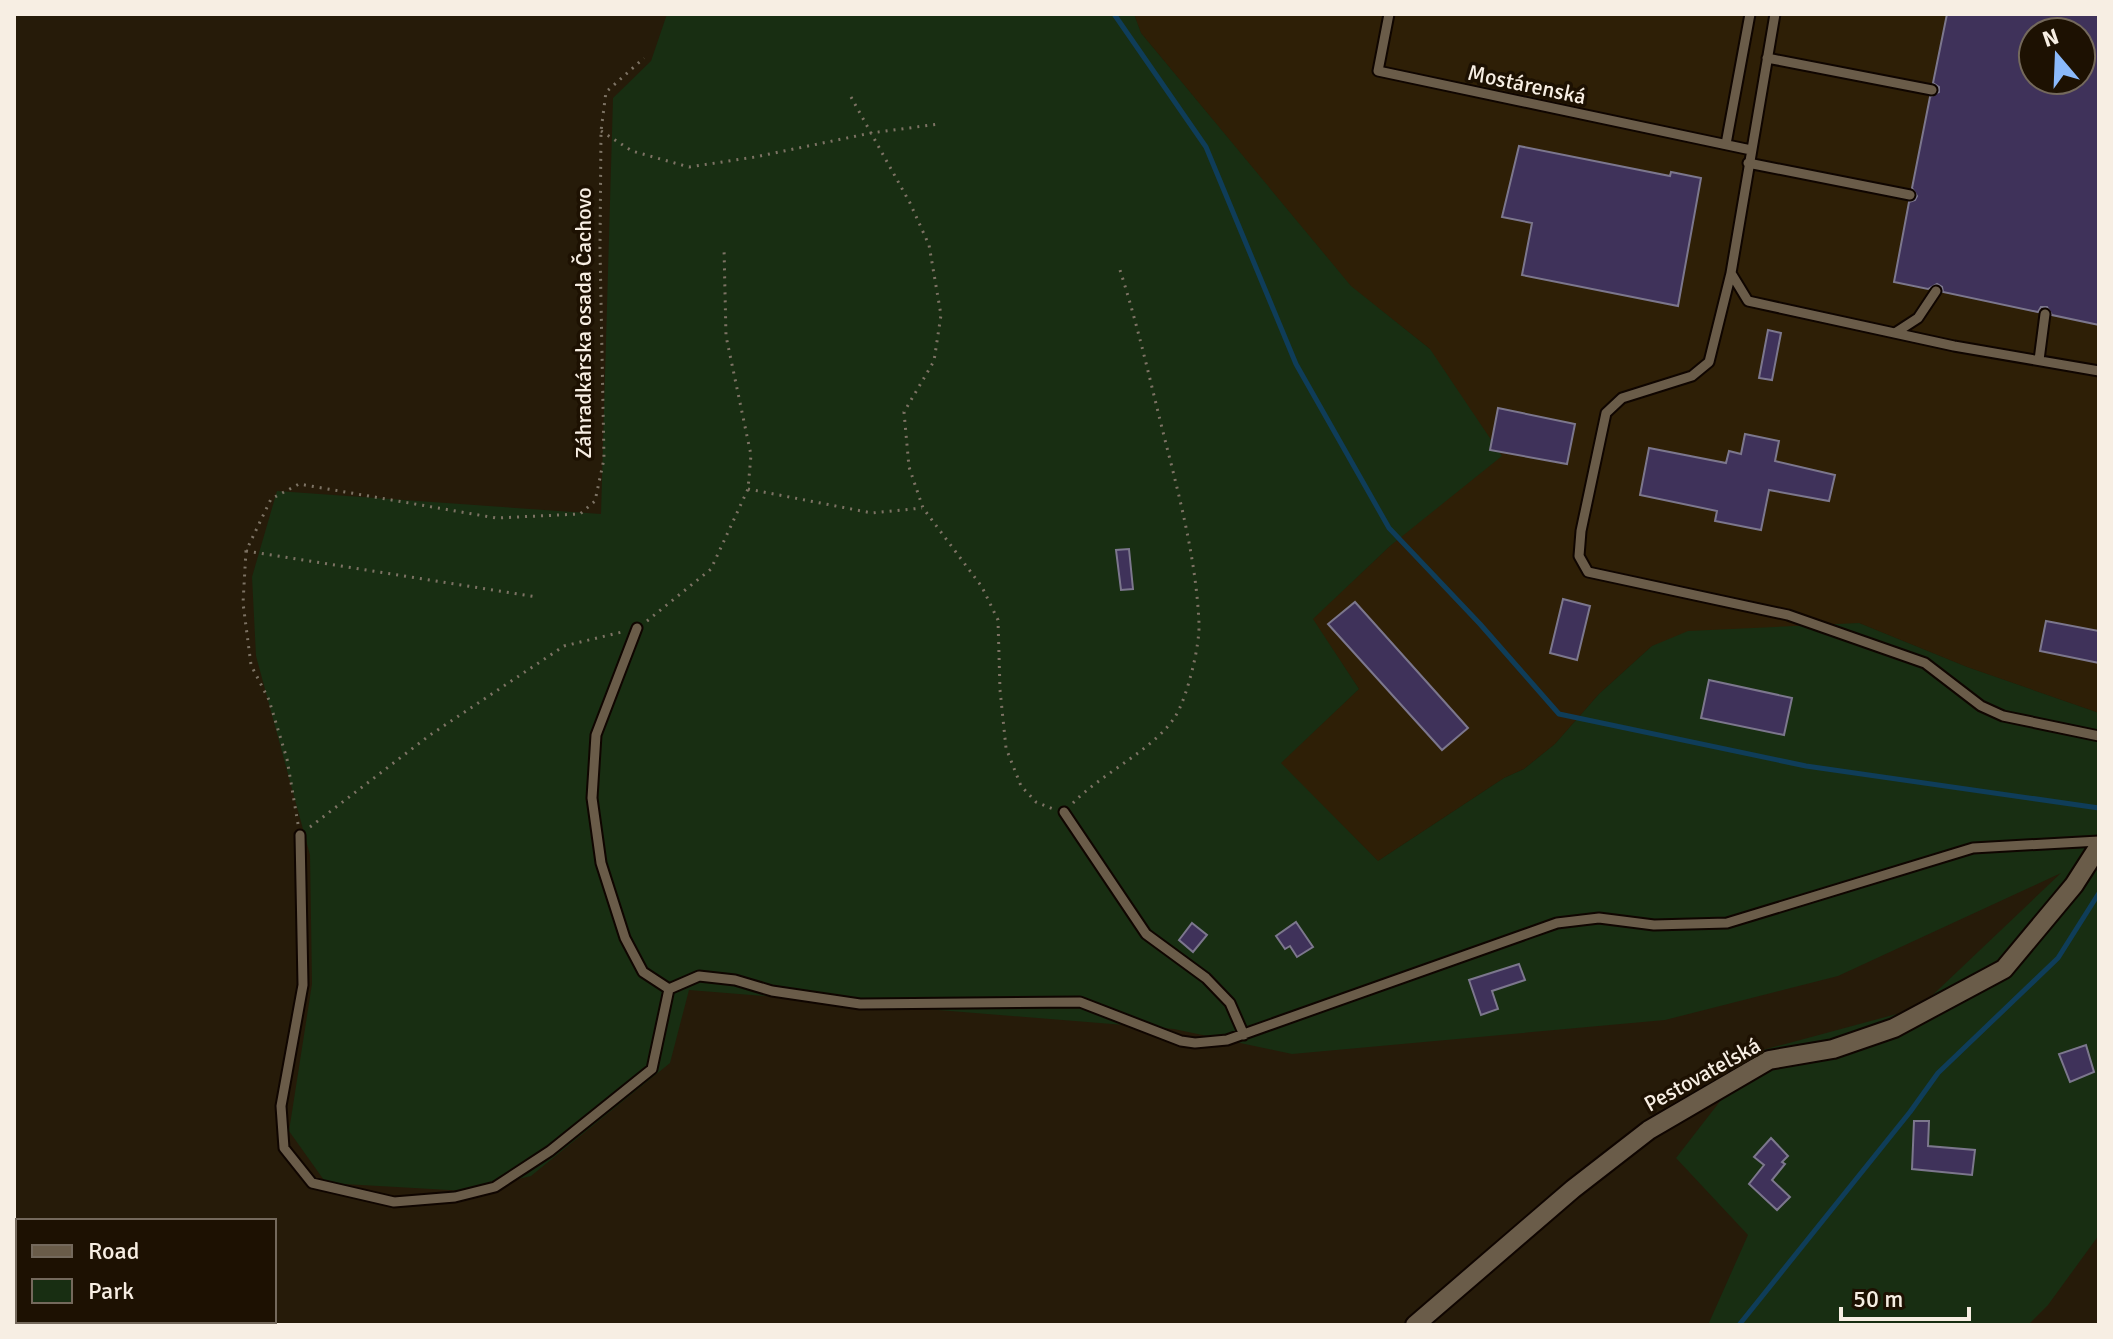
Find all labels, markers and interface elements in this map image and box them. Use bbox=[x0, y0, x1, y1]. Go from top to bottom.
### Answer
north arrow bbox=[2017, 16, 2097, 96]
text: N bbox=[2039, 22, 2062, 53]
street label: Mostárenská bbox=[1465, 59, 1588, 110]
street label: Záhradkárska osada Čachovo bbox=[570, 187, 597, 459]
street label: Pestovateľská bbox=[1639, 1031, 1765, 1118]
legend bbox=[16, 1219, 276, 1323]
text: Road bbox=[88, 1236, 139, 1266]
scale bar bbox=[1841, 1271, 1969, 1321]
text: Park bbox=[88, 1276, 134, 1306]
text: 50 m bbox=[1853, 1284, 1903, 1314]

